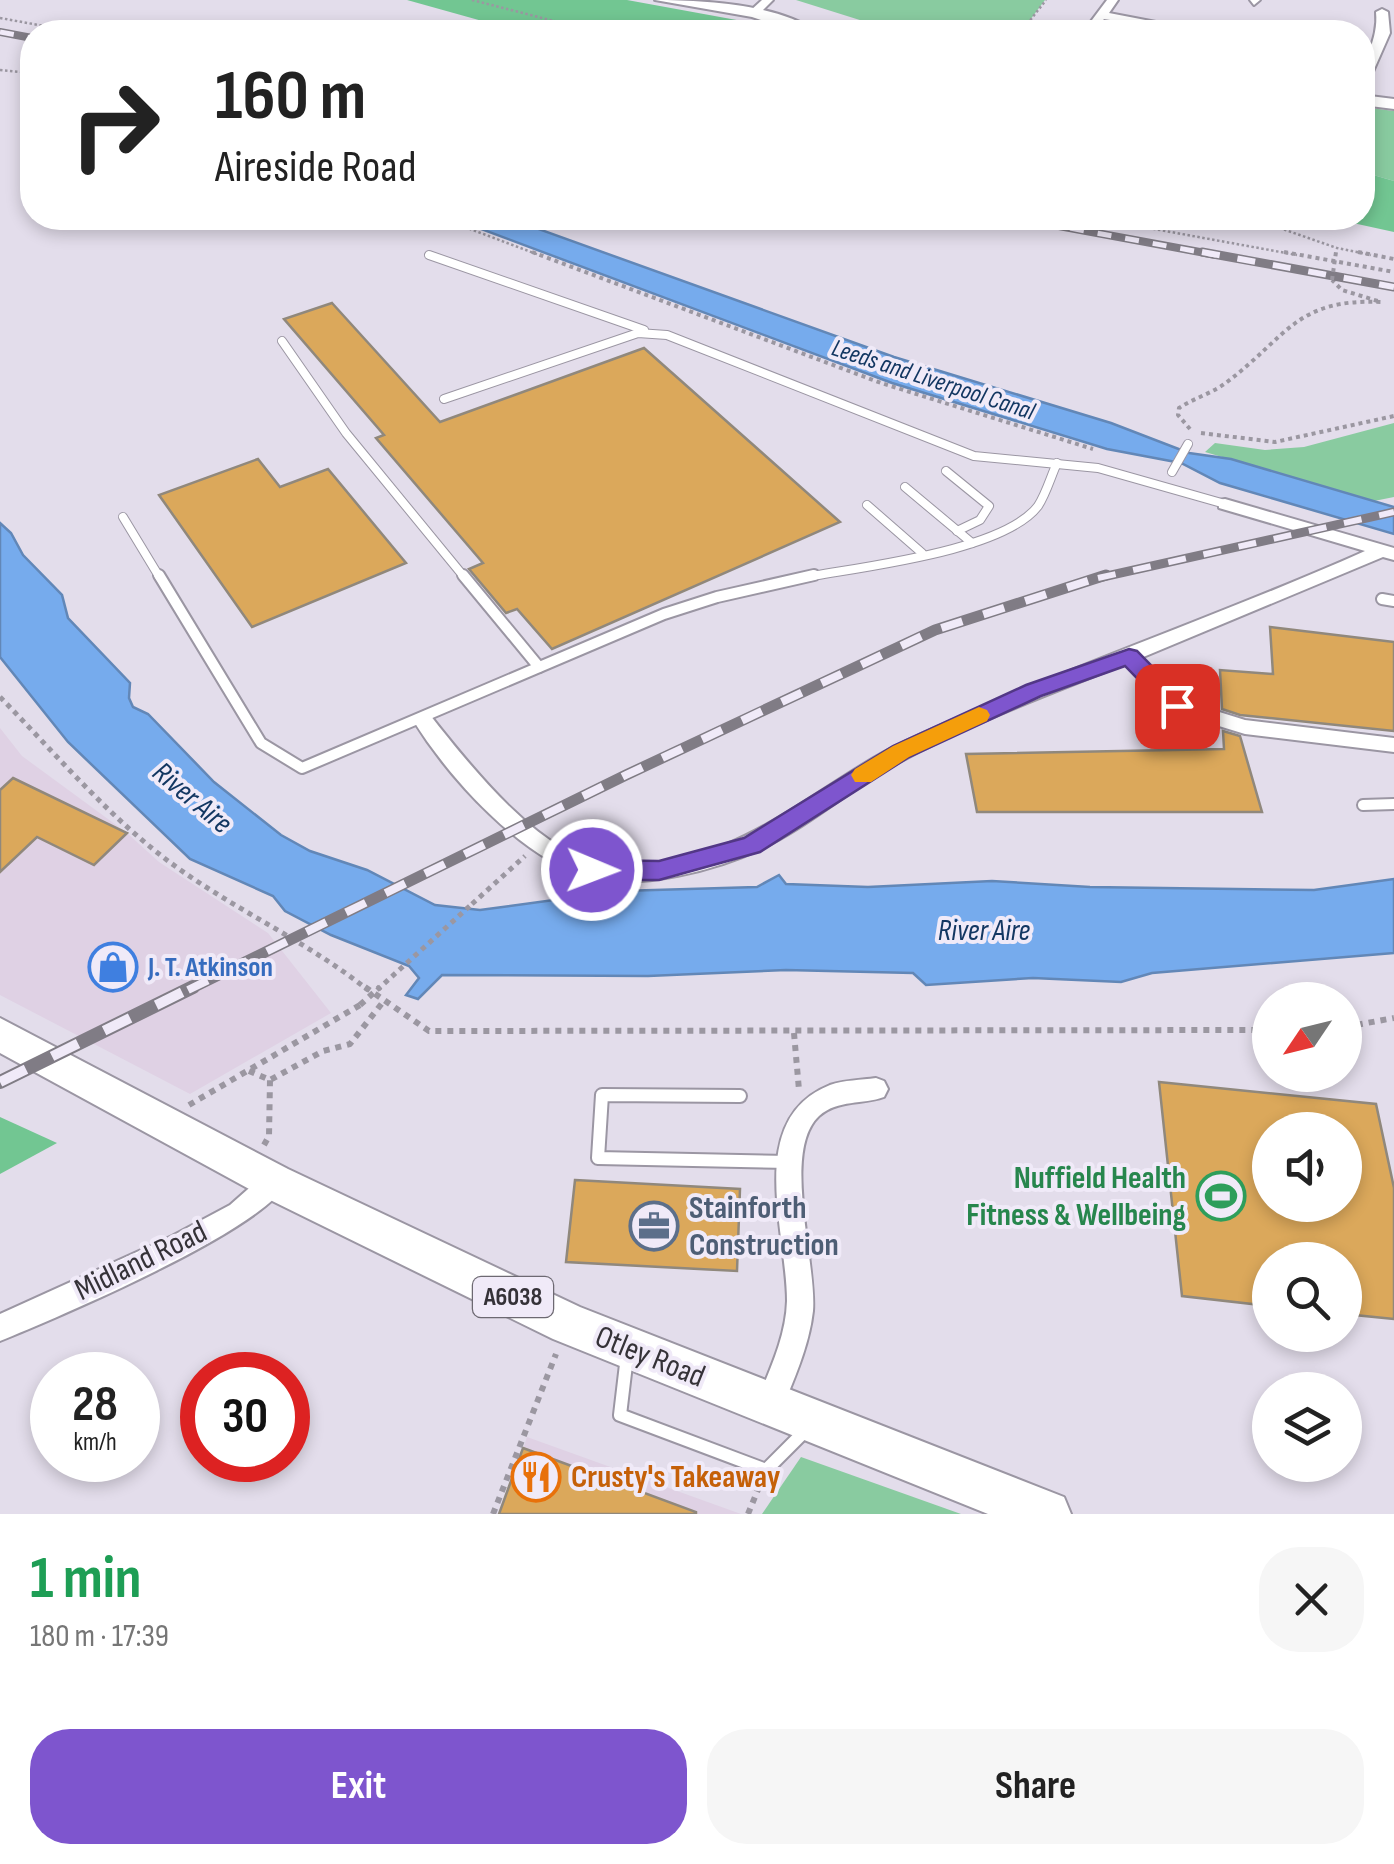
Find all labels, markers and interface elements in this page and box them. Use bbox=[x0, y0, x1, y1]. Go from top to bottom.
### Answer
text: 160 m bbox=[215, 55, 366, 139]
icon: right bbox=[50, 60, 180, 190]
text: Aireside Road bbox=[215, 140, 416, 195]
water label: Leeds and Liverpool Canal bbox=[828, 333, 1040, 428]
pin bbox=[1135, 664, 1220, 749]
icon: arrive bbox=[1150, 679, 1205, 734]
water label: River Aire bbox=[145, 754, 239, 842]
position arrow bbox=[540, 818, 644, 922]
water label: River Aire bbox=[938, 913, 1031, 949]
shop icon: J. T. Atkinson bbox=[87, 941, 139, 993]
place label: J. T. Atkinson bbox=[147, 951, 273, 984]
north arrow bbox=[1252, 982, 1362, 1092]
map controls bbox=[1252, 982, 1362, 1482]
button: sound bbox=[1252, 1112, 1362, 1222]
place label: Nuffield Health Fitness & Wellbeing bbox=[966, 1159, 1186, 1235]
sports icon: Nuffield Health Fitness & Wellbeing bbox=[1195, 1170, 1247, 1222]
place label: Stainforth Construction bbox=[689, 1189, 839, 1265]
office icon: Stainforth Construction bbox=[628, 1200, 680, 1252]
street label: Midland Road bbox=[69, 1212, 213, 1310]
button: search bbox=[1252, 1242, 1362, 1352]
road number: A6038 bbox=[473, 1277, 553, 1317]
street label: Otley Road bbox=[589, 1317, 711, 1397]
speed limit sign: 30 bbox=[180, 1352, 310, 1482]
button: layers bbox=[1252, 1372, 1362, 1482]
text: 28 bbox=[72, 1375, 118, 1435]
text: km/h bbox=[73, 1427, 117, 1458]
restaurant icon: Crusty's Takeaway bbox=[510, 1451, 562, 1503]
place label: Crusty's Takeaway bbox=[571, 1458, 780, 1497]
text: 1 min bbox=[30, 1543, 142, 1615]
button: close bbox=[1259, 1547, 1364, 1652]
text: 180 m · 17:39 bbox=[30, 1617, 169, 1656]
button: Exit bbox=[30, 1729, 687, 1844]
button: Share bbox=[707, 1729, 1364, 1844]

